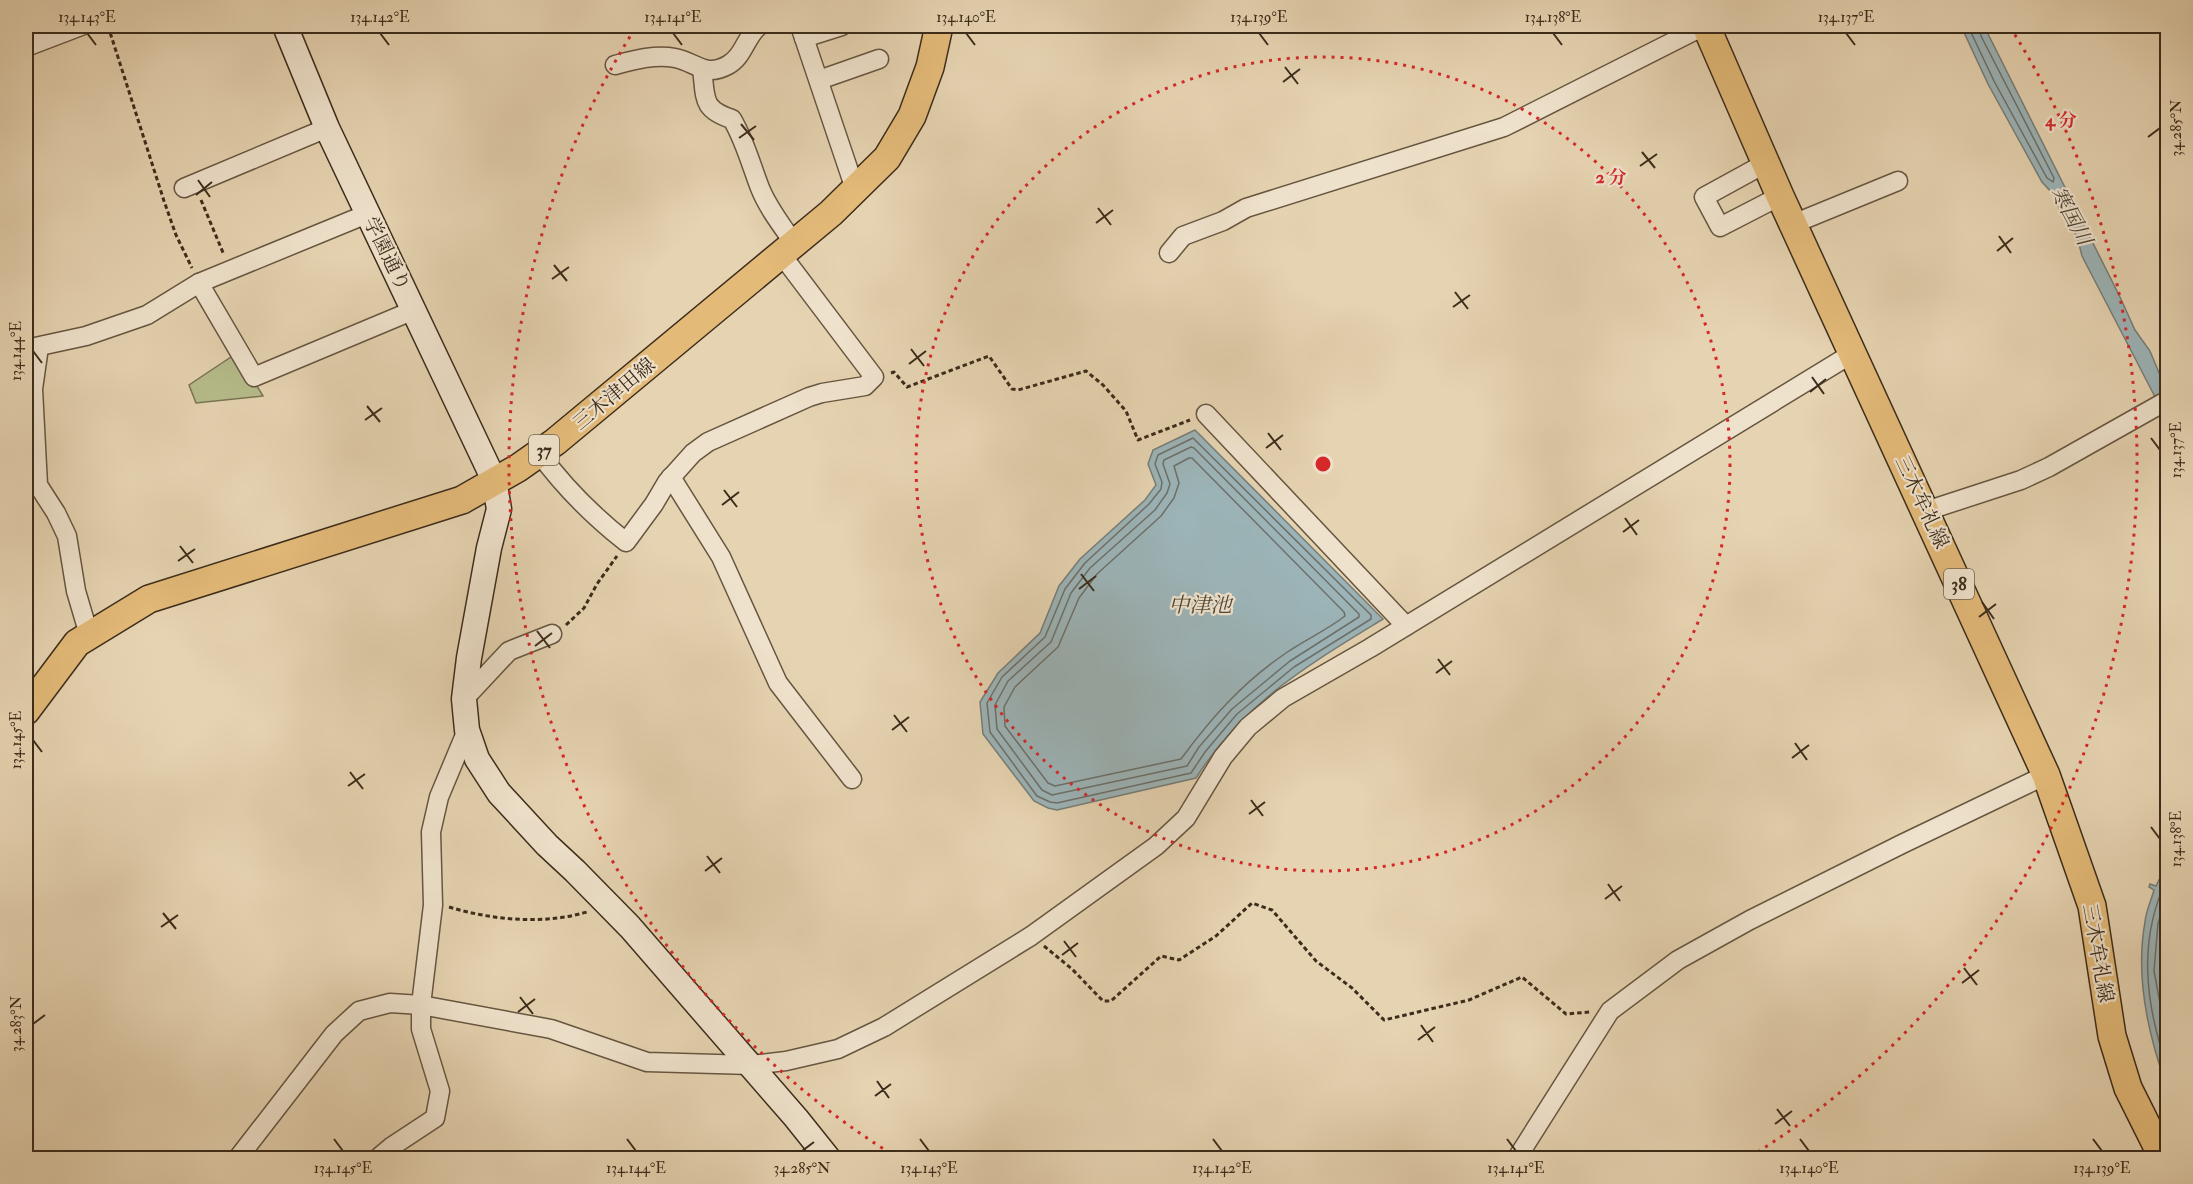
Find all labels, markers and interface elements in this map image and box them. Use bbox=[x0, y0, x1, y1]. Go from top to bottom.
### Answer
text: 134.143°E bbox=[58, 8, 116, 27]
text: 134.142°E bbox=[350, 8, 410, 27]
text: 134.141°E bbox=[644, 8, 702, 27]
text: 134.140°E bbox=[936, 8, 996, 27]
text: 134.139°E bbox=[1230, 8, 1288, 27]
text: 134.138°E bbox=[1525, 8, 1582, 27]
text: 134.137°E bbox=[1818, 8, 1874, 27]
text: 34.285°N bbox=[2167, 99, 2186, 156]
text: 4 分 bbox=[2044, 109, 2077, 132]
text: 2 分 bbox=[1596, 166, 1626, 189]
water label: 寒国川 bbox=[2044, 182, 2099, 252]
street label: 学園通り bbox=[358, 213, 416, 295]
text: 134.144°E bbox=[7, 321, 26, 381]
street label: 三木津田線 bbox=[568, 352, 660, 436]
text: 134.137°E bbox=[2167, 422, 2186, 478]
road number: 37 bbox=[529, 435, 559, 465]
street label: 三木牟礼線 bbox=[1890, 451, 1954, 553]
centre of rings bbox=[1313, 454, 1333, 474]
road number: 38 bbox=[1944, 569, 1974, 599]
water label: 中津池 bbox=[1169, 592, 1233, 619]
text: 134.145°E bbox=[7, 711, 26, 769]
text: 134.138°E bbox=[2167, 810, 2186, 867]
street label: 三木牟礼線 bbox=[2077, 902, 2119, 1004]
text: 34.283°N bbox=[7, 995, 26, 1052]
text: 134.145°E bbox=[314, 1159, 372, 1178]
text: 134.144°E bbox=[606, 1159, 666, 1178]
text: 34.285°N bbox=[774, 1159, 831, 1178]
text: 134.143°E bbox=[900, 1159, 958, 1178]
text: 134.142°E bbox=[1192, 1159, 1252, 1178]
text: 134.141°E bbox=[1487, 1159, 1545, 1178]
text: 134.140°E bbox=[1779, 1159, 1839, 1178]
text: 134.139°E bbox=[2073, 1159, 2131, 1178]

